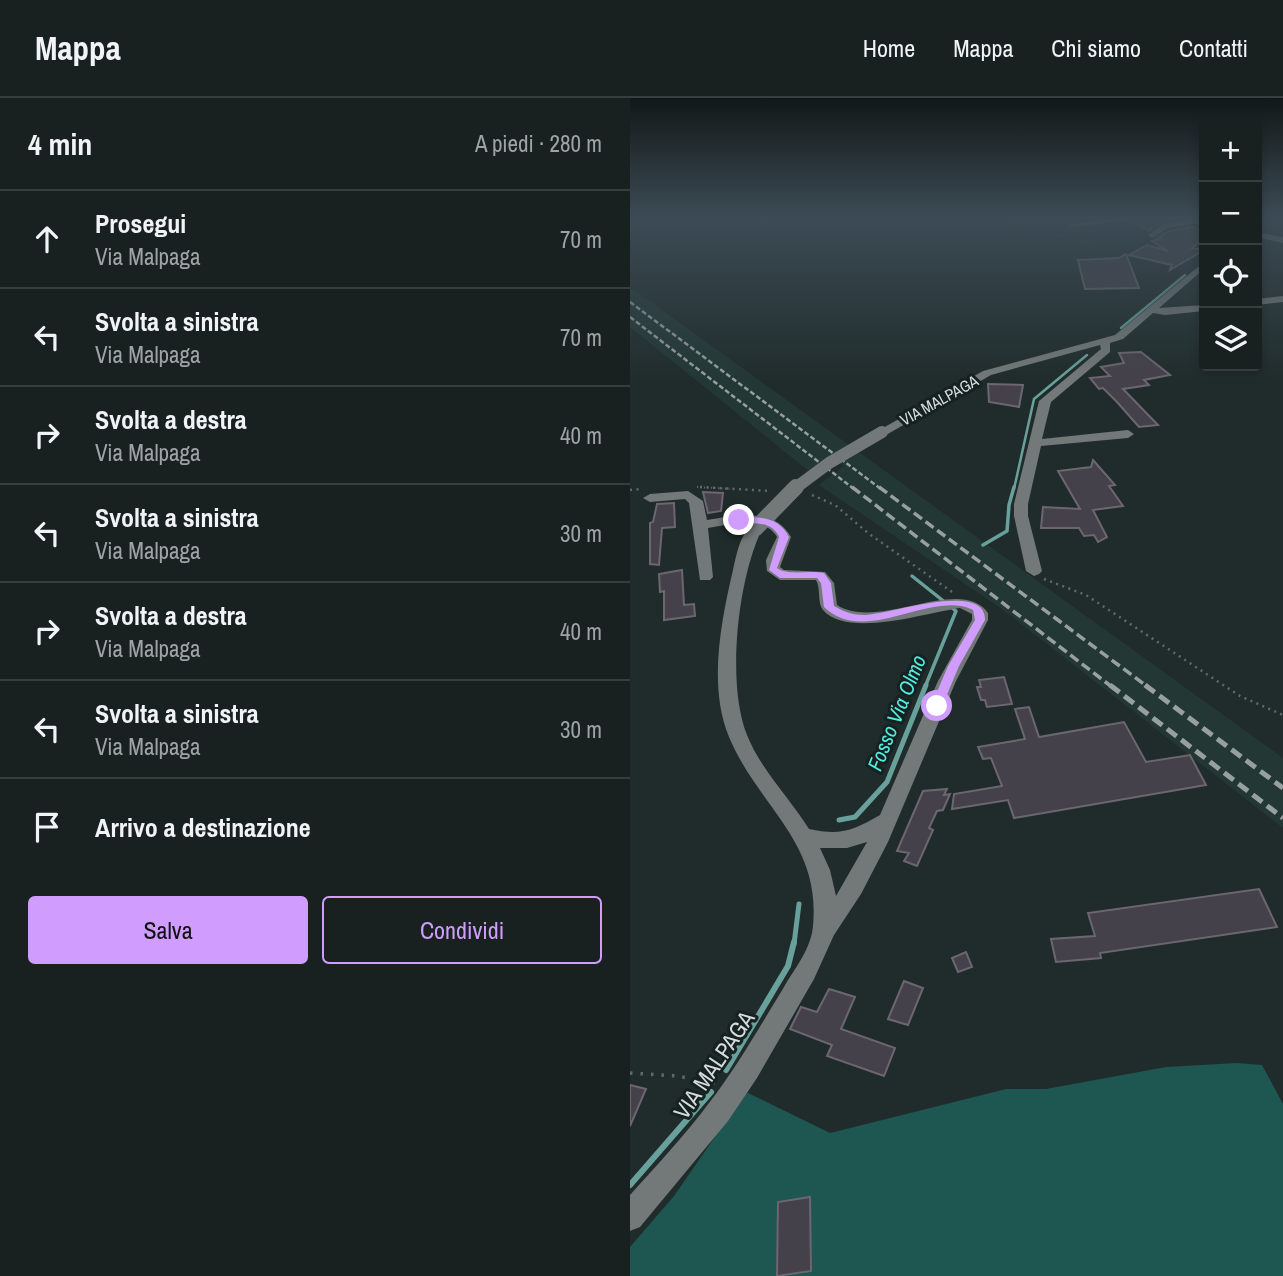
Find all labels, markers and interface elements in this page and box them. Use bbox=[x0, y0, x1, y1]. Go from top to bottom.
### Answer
text: Mappa bbox=[35, 26, 121, 70]
text: Home bbox=[863, 32, 915, 64]
text: Mappa bbox=[953, 32, 1013, 64]
text: Chi siamo bbox=[1051, 32, 1141, 64]
text: Contatti bbox=[1179, 32, 1248, 64]
map controls bbox=[1199, 119, 1262, 371]
button: + bbox=[1199, 119, 1262, 182]
text: 4 min bbox=[28, 124, 92, 164]
text: A piedi · 280 m bbox=[475, 128, 602, 159]
button: − bbox=[1199, 182, 1262, 245]
text: Prosegui bbox=[95, 206, 186, 241]
icon: ahead bbox=[28, 220, 66, 258]
text: 70 m bbox=[560, 224, 602, 255]
text: Via Malpaga bbox=[95, 241, 201, 272]
button: locate bbox=[1199, 245, 1262, 308]
text: Svolta a sinistra bbox=[95, 304, 259, 339]
button: layers bbox=[1199, 308, 1262, 371]
icon: left bbox=[28, 318, 66, 356]
text: 70 m bbox=[560, 322, 602, 353]
text: Via Malpaga bbox=[95, 339, 201, 370]
street label: VIA MALPAGA bbox=[896, 369, 982, 431]
text: Svolta a destra bbox=[95, 402, 247, 437]
icon: right bbox=[28, 416, 66, 454]
text: 40 m bbox=[560, 420, 602, 451]
text: Via Malpaga bbox=[95, 437, 201, 468]
text: Svolta a sinistra bbox=[95, 500, 259, 535]
route end bbox=[723, 504, 754, 535]
icon: left bbox=[28, 514, 66, 552]
text: 30 m bbox=[560, 518, 602, 549]
text: Via Malpaga bbox=[95, 535, 201, 566]
text: Svolta a destra bbox=[95, 598, 247, 633]
icon: right bbox=[28, 612, 66, 650]
text: 40 m bbox=[560, 616, 602, 647]
text: Via Malpaga bbox=[95, 633, 201, 664]
water label: Fosso Via Olmo bbox=[860, 651, 933, 775]
route start bbox=[921, 690, 952, 721]
text: Svolta a sinistra bbox=[95, 696, 259, 731]
icon: left bbox=[28, 710, 66, 748]
text: 30 m bbox=[560, 714, 602, 745]
text: Via Malpaga bbox=[95, 731, 201, 762]
icon: arrive bbox=[28, 808, 66, 846]
text: Arrivo a destinazione bbox=[95, 810, 311, 845]
button: Salva bbox=[28, 896, 308, 964]
button: Condividi bbox=[322, 896, 602, 964]
street label: VIA MALPAGA bbox=[666, 1004, 761, 1125]

